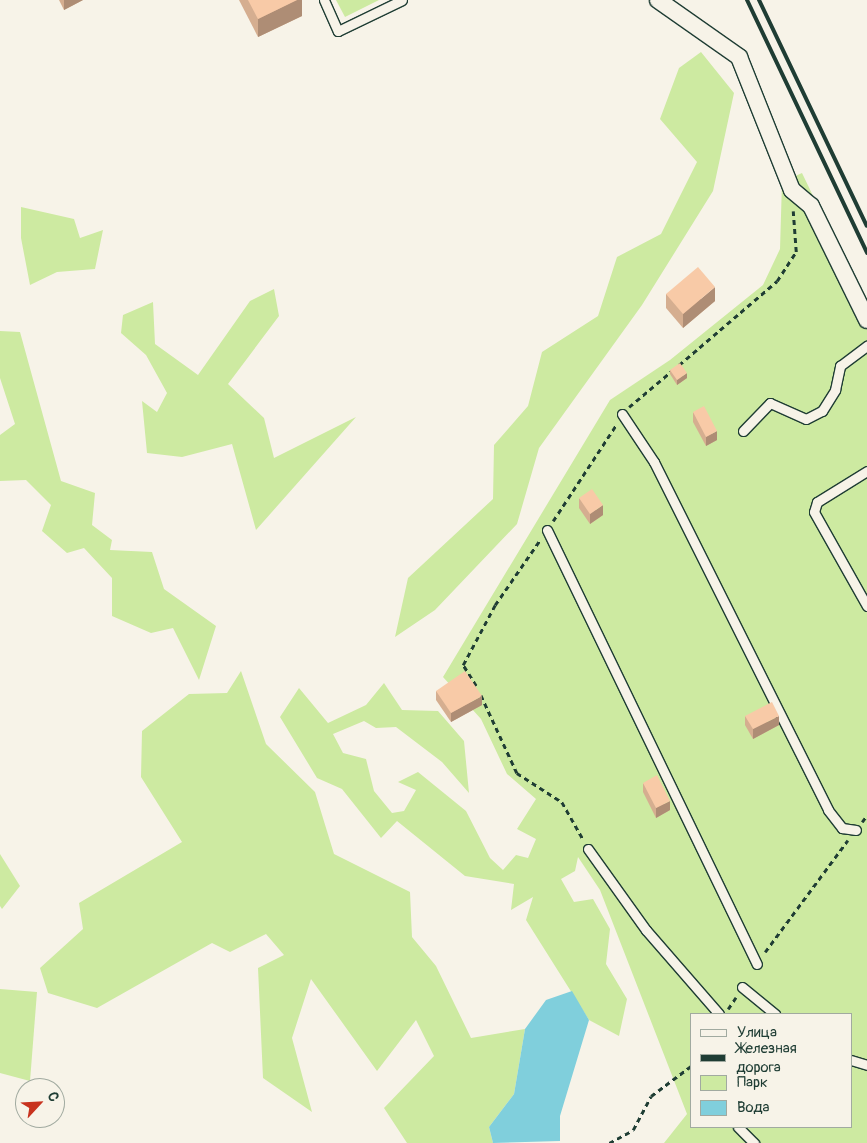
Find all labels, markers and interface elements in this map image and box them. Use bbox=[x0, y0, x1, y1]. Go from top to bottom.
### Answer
legend bbox=[690, 1013, 852, 1128]
text: Улица bbox=[737, 1023, 777, 1042]
text: Железная дорога bbox=[736, 1039, 797, 1077]
text: Парк bbox=[737, 1073, 768, 1092]
north arrow bbox=[15, 1078, 65, 1128]
text: С bbox=[44, 1089, 63, 1104]
text: Вода bbox=[737, 1098, 770, 1117]

